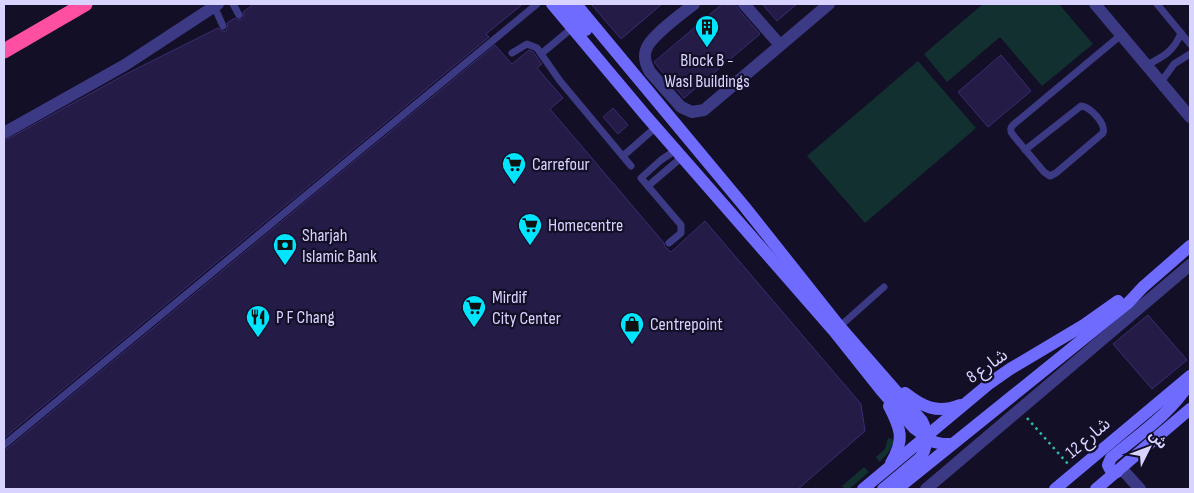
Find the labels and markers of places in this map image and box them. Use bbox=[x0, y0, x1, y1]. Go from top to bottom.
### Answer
building icon: Block B - Wasl Buildings bbox=[694, 14, 720, 48]
place label: Block B - Wasl Buildings bbox=[664, 50, 750, 92]
supermarket icon: Carrefour bbox=[501, 151, 527, 185]
place label: Carrefour bbox=[532, 154, 590, 175]
supermarket icon: Homecentre bbox=[517, 212, 543, 246]
place label: Homecentre bbox=[548, 215, 623, 236]
place label: Sharjah Islamic Bank bbox=[302, 225, 377, 267]
bank icon: Sharjah Islamic Bank bbox=[272, 232, 298, 266]
place label: Mirdif City Center bbox=[492, 287, 561, 329]
supermarket icon: Mirdif City Center bbox=[461, 294, 487, 328]
restaurant icon: P F Chang bbox=[245, 304, 271, 338]
place label: P F Chang bbox=[276, 307, 335, 328]
shop icon: Centrepoint bbox=[619, 311, 645, 345]
place label: Centrepoint bbox=[650, 314, 723, 335]

